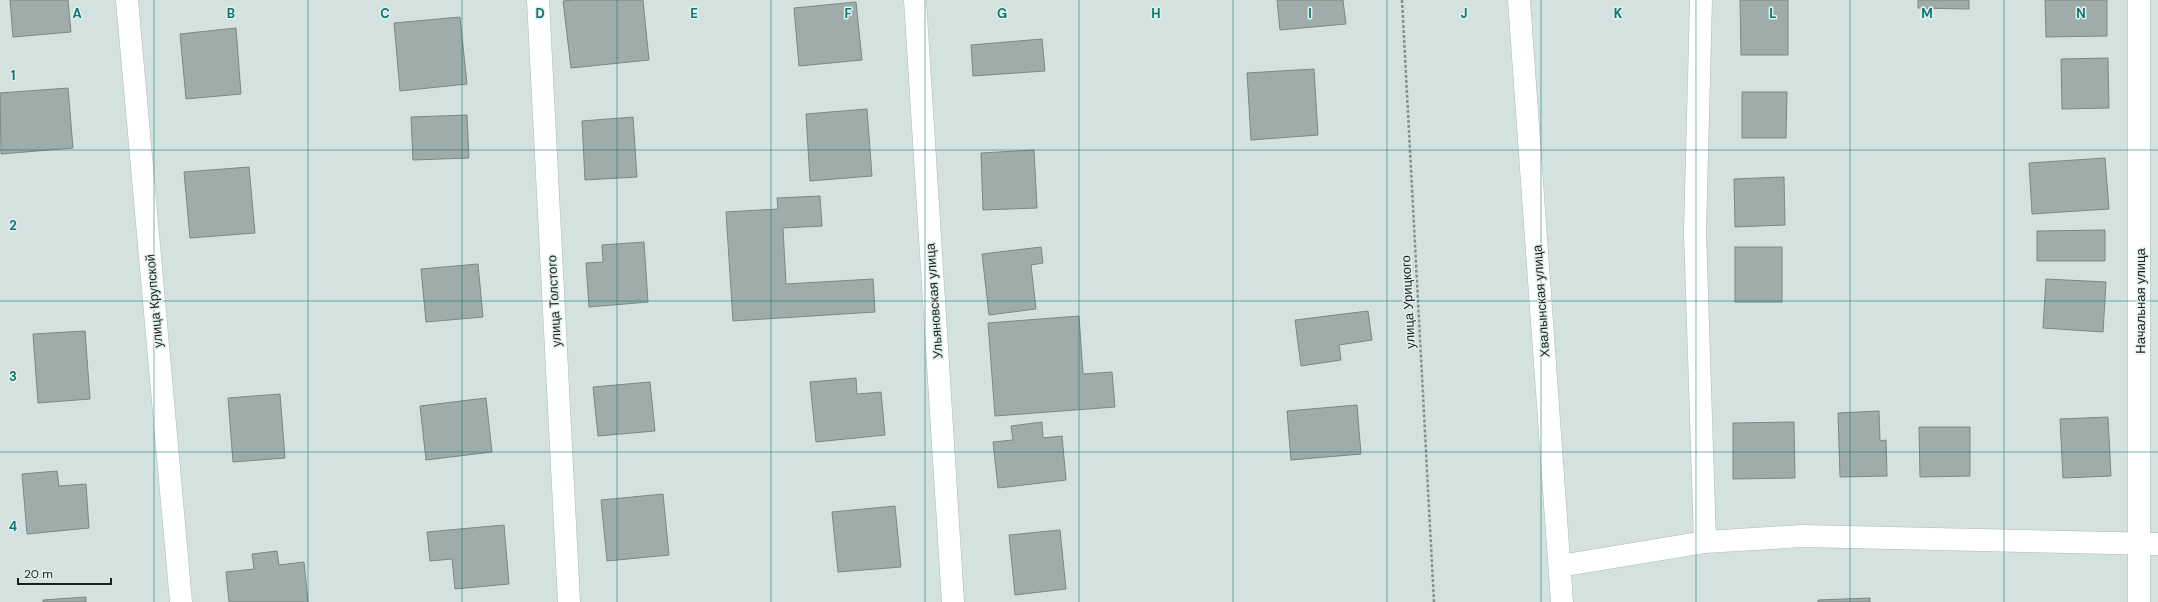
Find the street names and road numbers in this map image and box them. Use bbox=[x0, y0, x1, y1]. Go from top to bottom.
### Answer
street label: Ульяновская улица bbox=[921, 242, 947, 359]
street label: Хвалынская улица bbox=[1529, 243, 1553, 358]
street label: Начальная улица bbox=[2132, 248, 2149, 354]
street label: улица Крупской bbox=[141, 253, 167, 349]
street label: улица Толстого bbox=[543, 255, 565, 347]
street label: улица Урицкого bbox=[1397, 255, 1419, 349]

